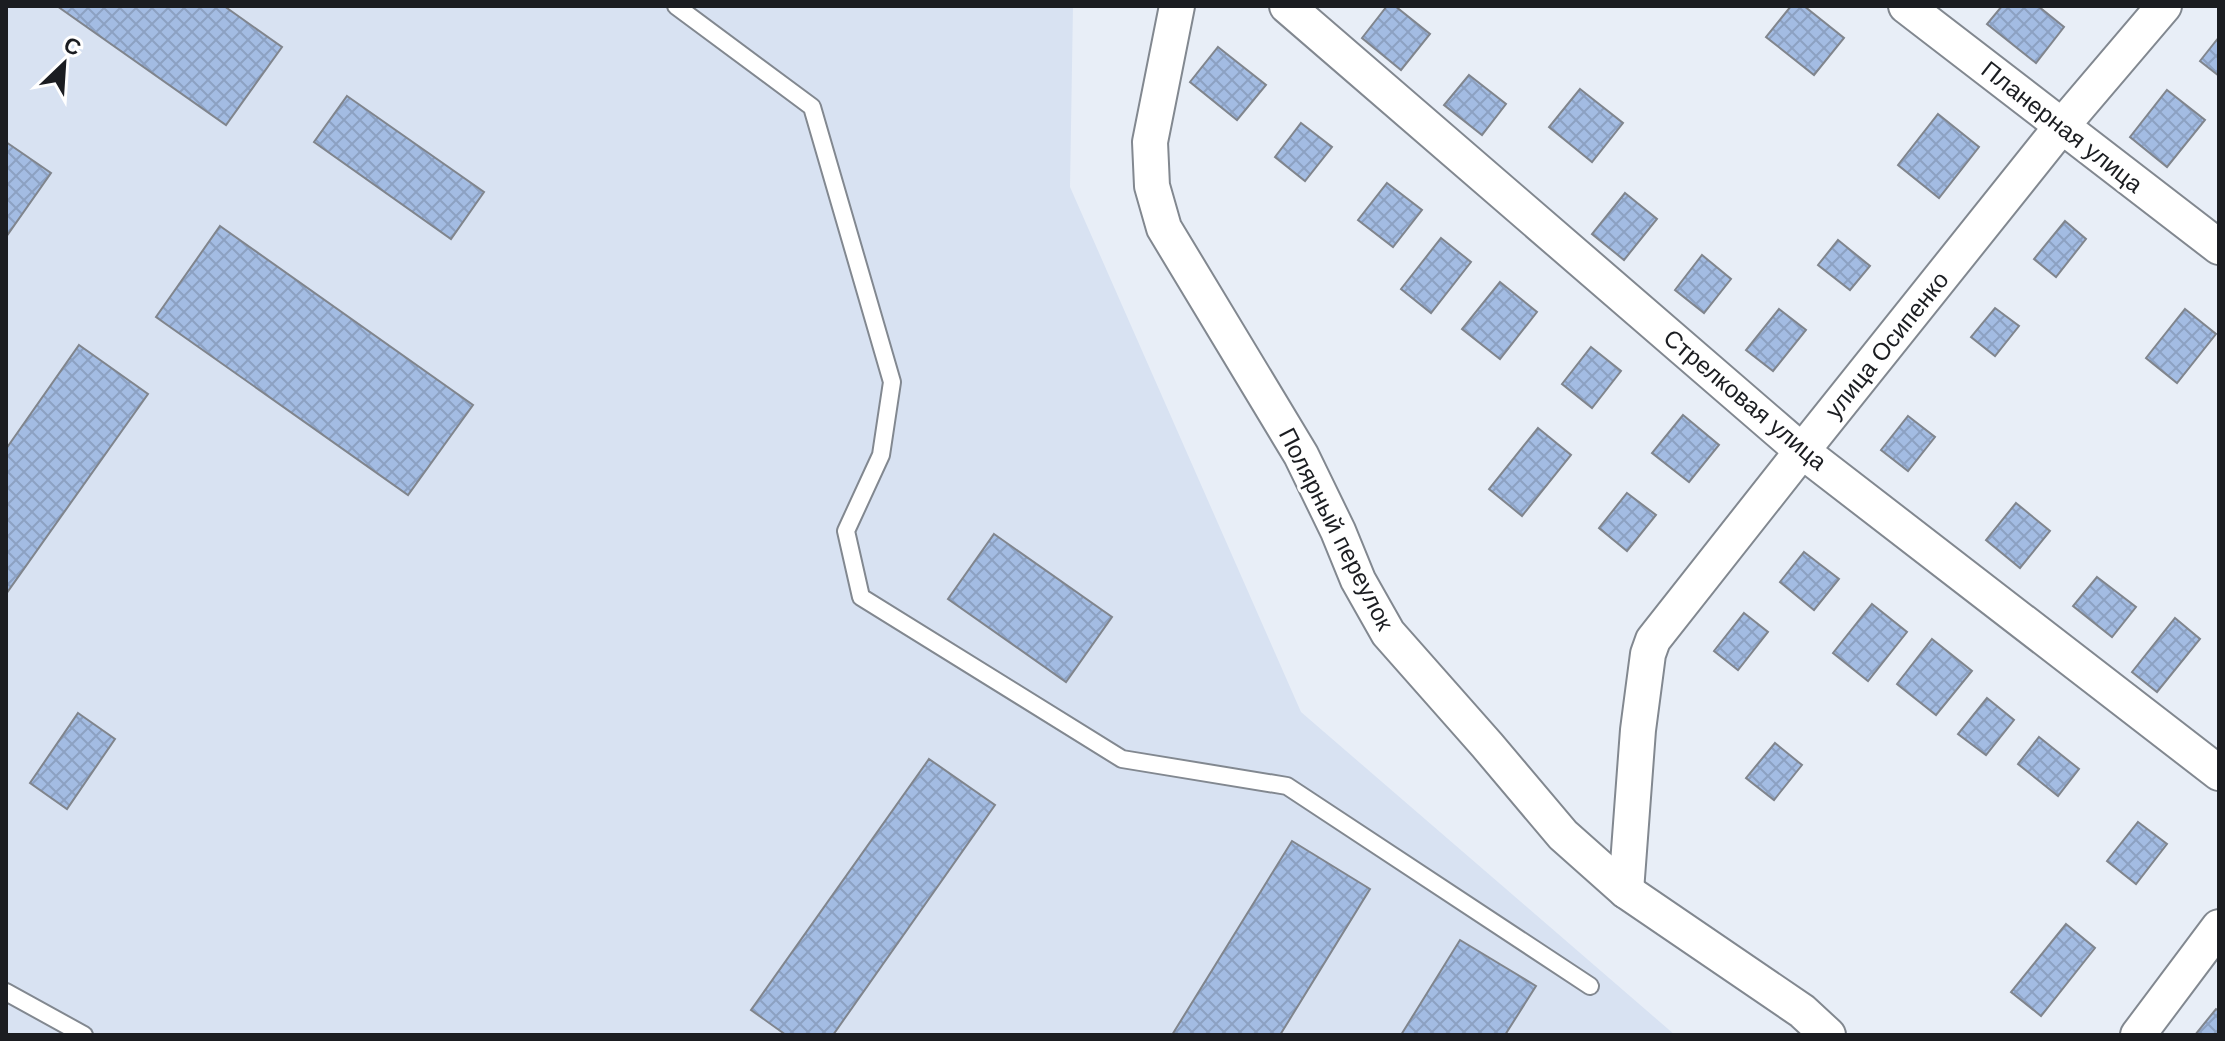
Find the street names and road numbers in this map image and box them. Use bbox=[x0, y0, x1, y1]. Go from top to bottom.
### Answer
street label: Планерная улица bbox=[1976, 55, 2149, 198]
street label: улица Осипенко bbox=[1819, 266, 1954, 423]
street label: Стрелковая улица bbox=[1659, 324, 1833, 476]
street label: Полярный переулок bbox=[1274, 423, 1399, 635]

